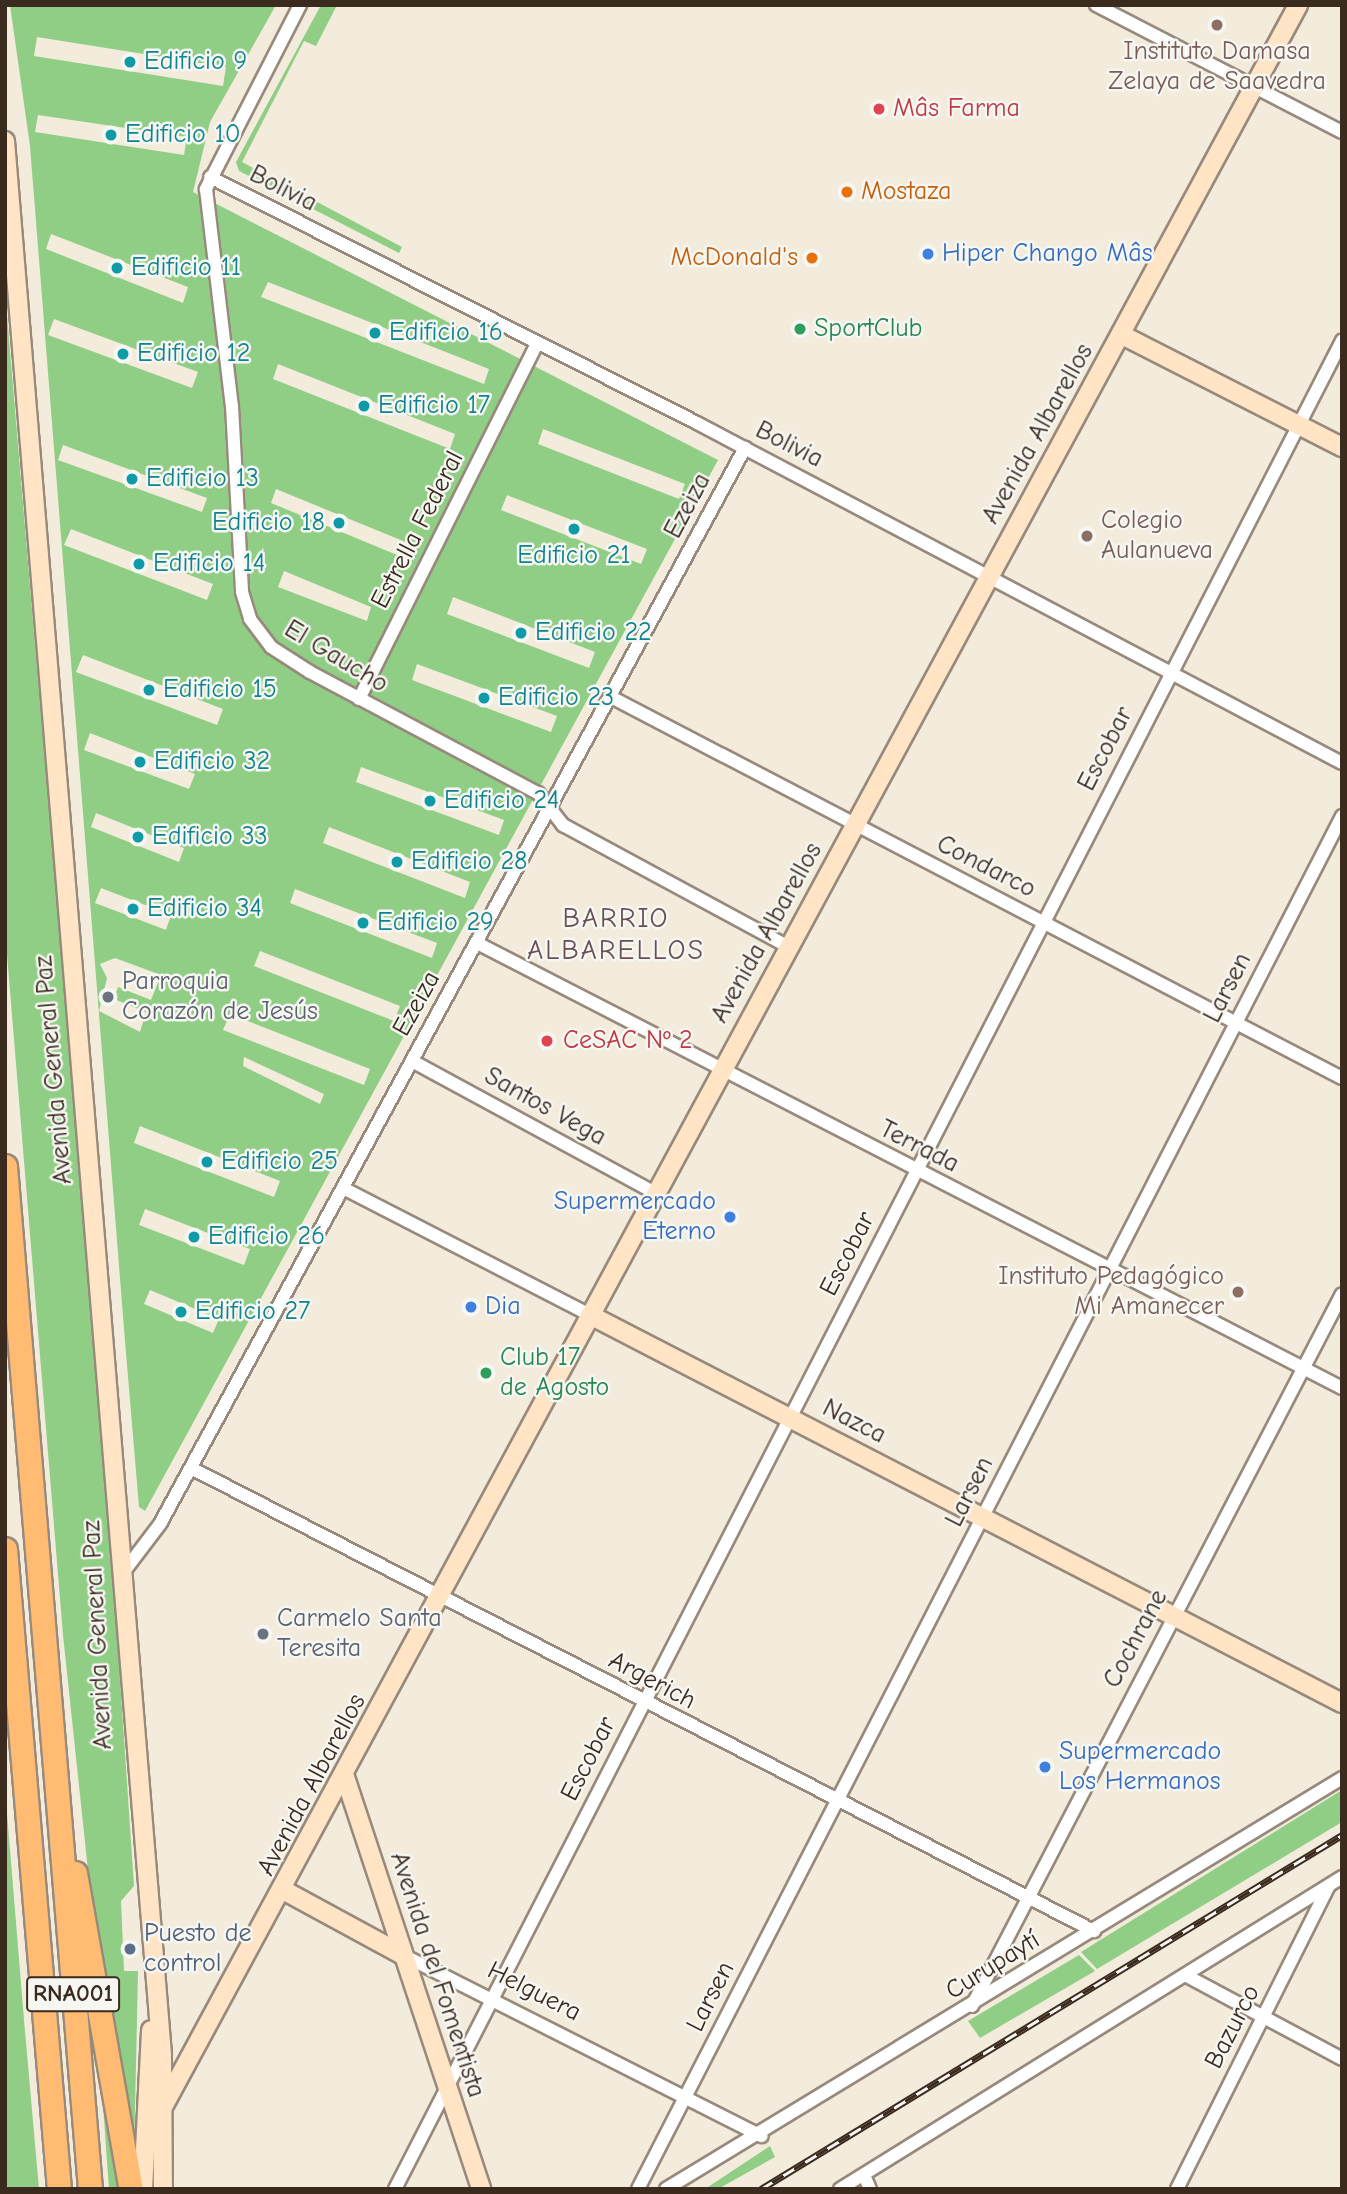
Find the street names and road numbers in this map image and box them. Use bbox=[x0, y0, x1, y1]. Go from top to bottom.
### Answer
street label: Bolivia bbox=[244, 159, 322, 219]
street label: Avenida Albarellos bbox=[976, 338, 1100, 530]
street label: Bolivia bbox=[750, 415, 828, 475]
street label: Estrella Federal bbox=[365, 446, 471, 614]
street label: Ezeiza bbox=[658, 468, 718, 544]
street label: El Gaucho bbox=[278, 614, 394, 700]
street label: Escobar bbox=[1072, 702, 1140, 796]
street label: Condarco bbox=[931, 829, 1041, 905]
street label: Avenida Albarellos bbox=[705, 837, 829, 1029]
street label: Larsen bbox=[1197, 948, 1259, 1028]
street label: Avenida General Paz bbox=[28, 954, 80, 1186]
street label: Ezeiza bbox=[387, 966, 447, 1042]
street label: Santos Vega bbox=[479, 1061, 611, 1153]
street label: Terrada bbox=[874, 1114, 964, 1180]
street label: Escobar bbox=[814, 1207, 882, 1301]
street label: Nazca bbox=[817, 1393, 891, 1451]
street label: Larsen bbox=[939, 1452, 1001, 1532]
street label: Avenida General Paz bbox=[76, 1520, 120, 1750]
street label: Cochrane bbox=[1097, 1585, 1175, 1693]
street label: Argerich bbox=[603, 1645, 701, 1717]
street label: Avenida Albarellos bbox=[251, 1689, 373, 1881]
street label: Escobar bbox=[555, 1712, 623, 1806]
street label: Avenida del Fomentista bbox=[383, 1848, 491, 2102]
street label: Curupaytí bbox=[940, 1925, 1046, 2007]
street label: Helguera bbox=[482, 1955, 586, 2029]
street label: Larsen bbox=[680, 1957, 742, 2037]
road number: RNA001 bbox=[26, 1973, 120, 2014]
street label: Bazurco bbox=[1199, 1980, 1267, 2074]

